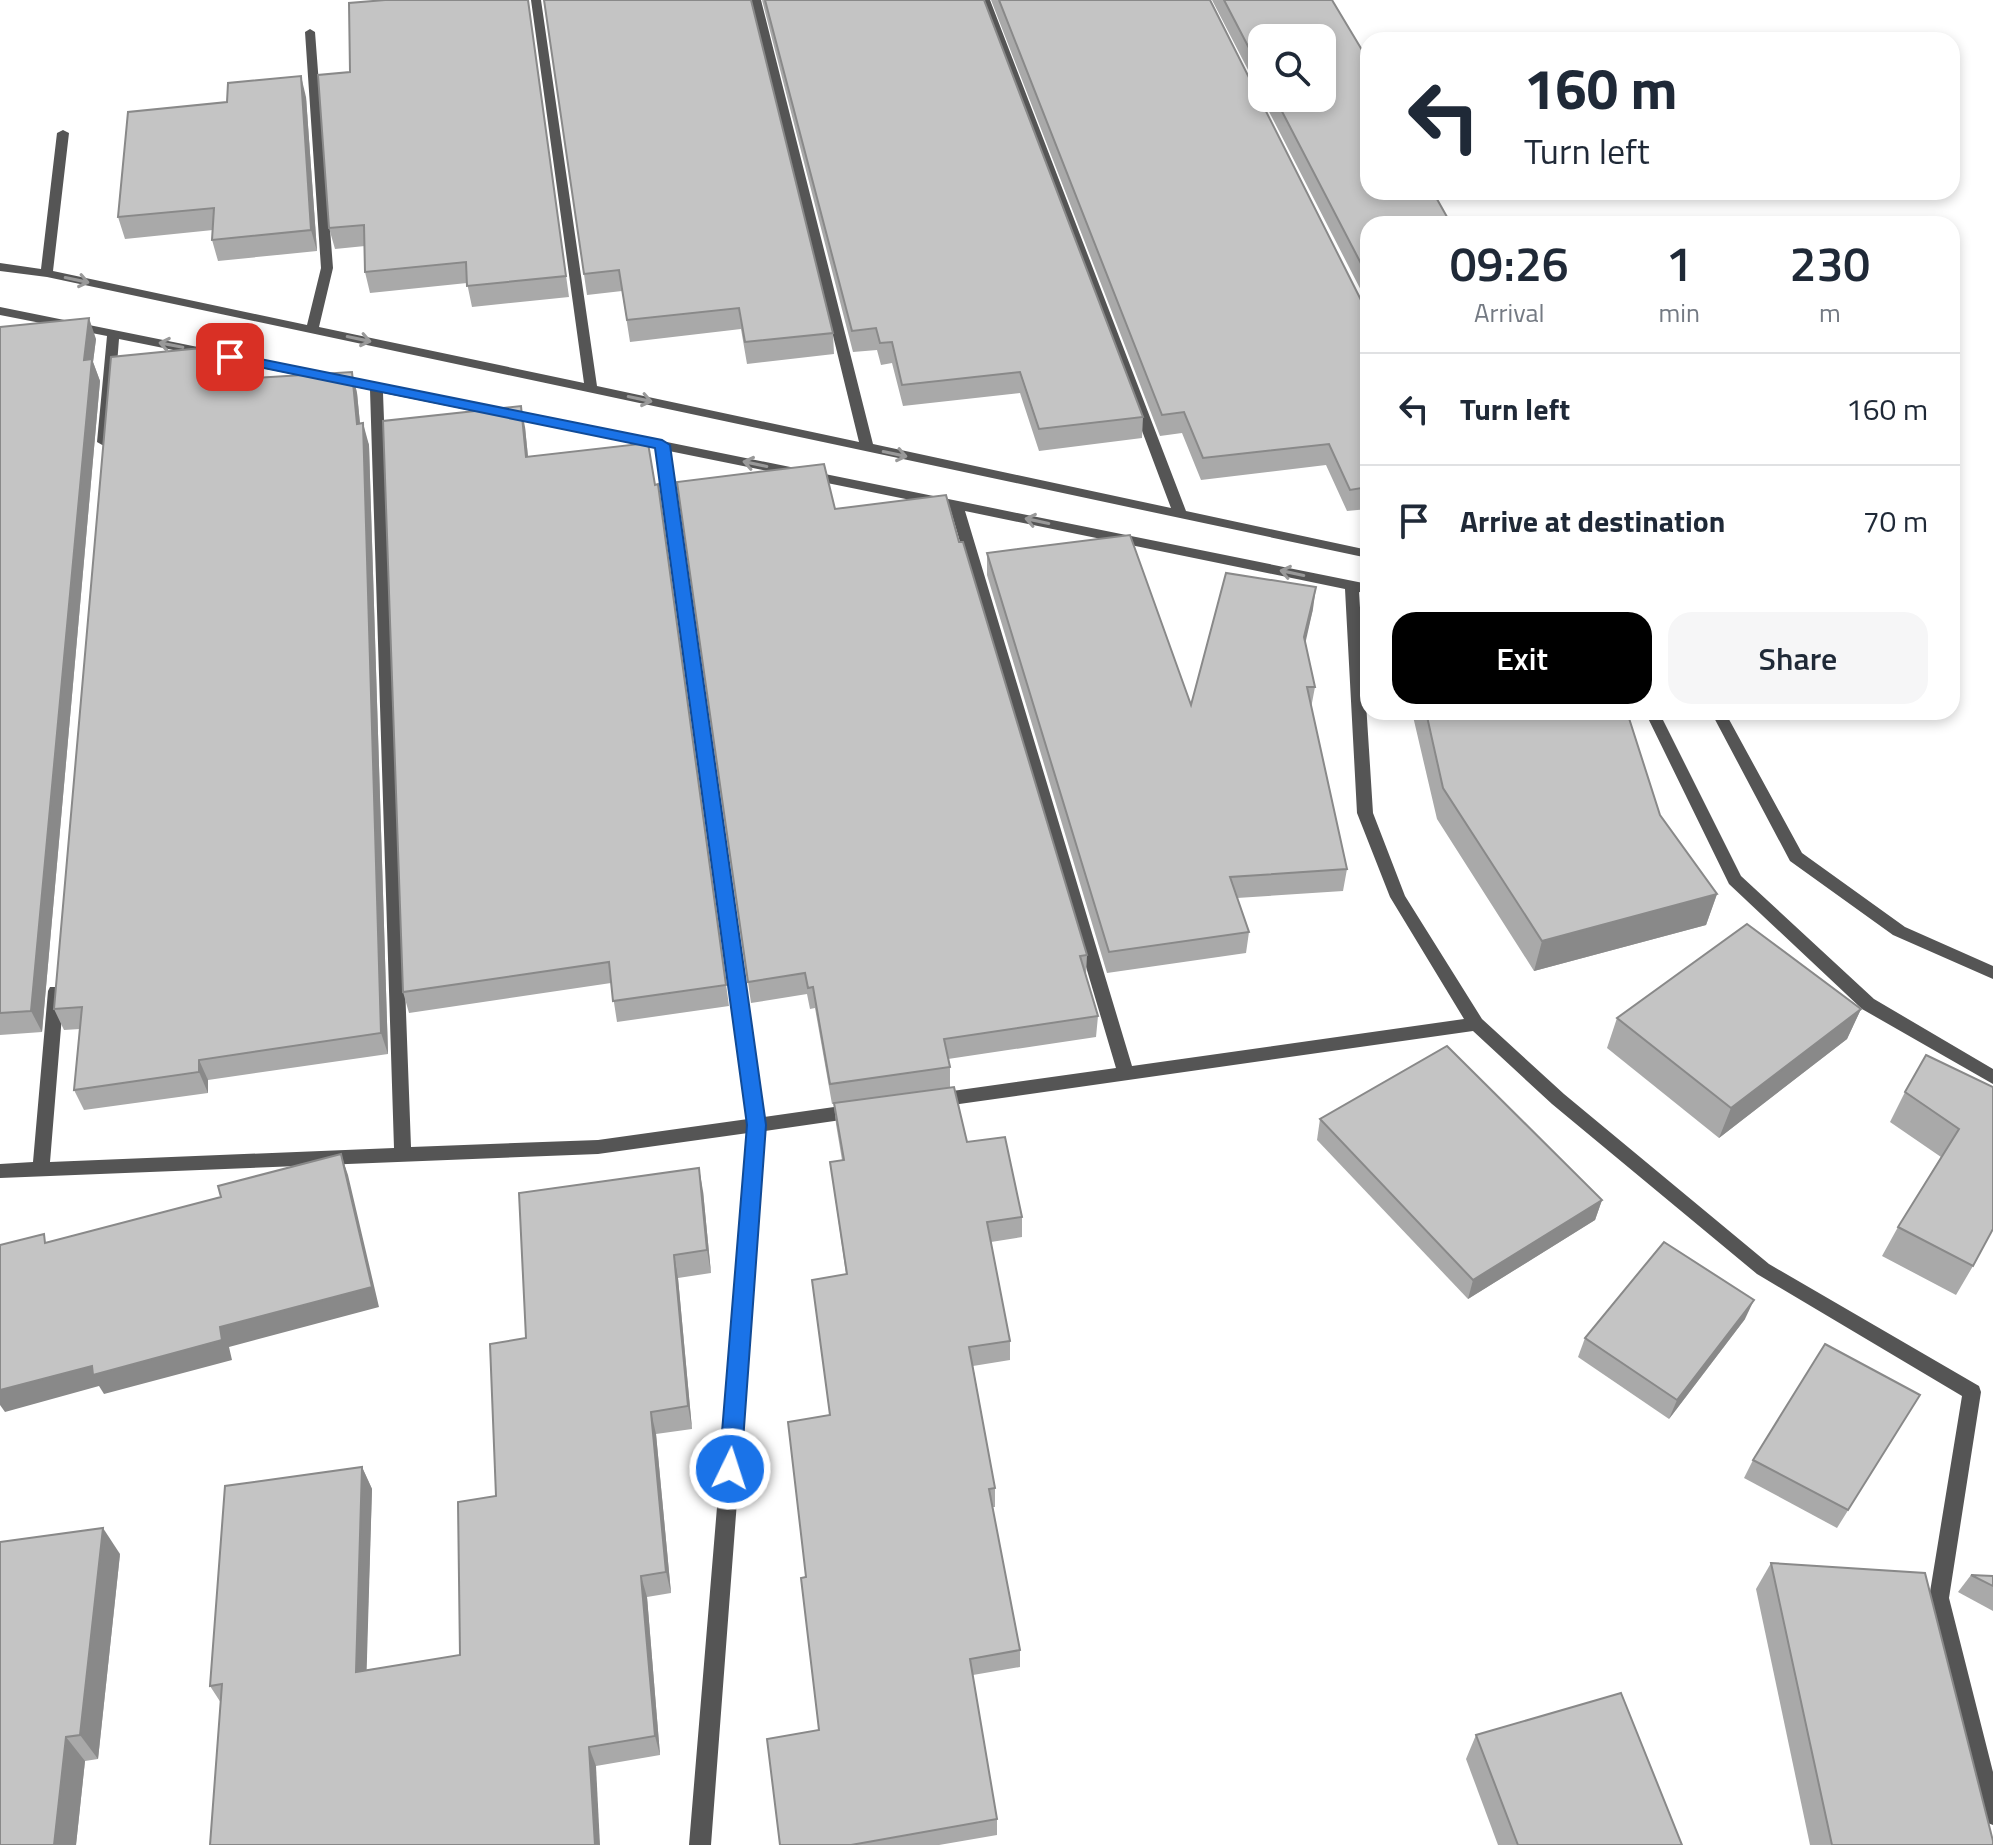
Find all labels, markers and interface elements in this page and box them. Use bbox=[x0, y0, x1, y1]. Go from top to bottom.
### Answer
map controls bbox=[1248, 24, 1336, 112]
button: search bbox=[1248, 24, 1336, 112]
text: 160 m bbox=[1524, 46, 1677, 131]
icon: left bbox=[1392, 64, 1496, 168]
text: Turn left bbox=[1524, 123, 1650, 178]
text: 09:26 bbox=[1450, 227, 1569, 300]
text: 1 bbox=[1666, 227, 1693, 300]
text: 230 bbox=[1790, 227, 1870, 300]
one-way arrow bbox=[64, 273, 89, 288]
text: Arrival bbox=[1474, 293, 1544, 332]
text: min bbox=[1658, 293, 1700, 332]
text: m bbox=[1819, 293, 1841, 332]
pin bbox=[196, 323, 264, 391]
one-way arrow bbox=[345, 332, 371, 347]
icon: arrive bbox=[208, 335, 252, 379]
one-way arrow bbox=[158, 337, 184, 352]
text: Turn left bbox=[1460, 386, 1570, 432]
text: 160 m bbox=[1846, 386, 1928, 432]
icon: left bbox=[1392, 387, 1436, 431]
one-way arrow bbox=[627, 392, 653, 407]
one-way arrow bbox=[881, 447, 907, 462]
one-way arrow bbox=[742, 455, 768, 470]
text: Arrive at destination bbox=[1460, 498, 1725, 544]
text: 70 m bbox=[1863, 498, 1928, 544]
icon: arrive bbox=[1392, 499, 1436, 543]
one-way arrow bbox=[1025, 513, 1050, 528]
one-way arrow bbox=[1279, 565, 1305, 580]
button: Exit bbox=[1392, 612, 1652, 704]
button: Share bbox=[1668, 612, 1928, 704]
position arrow bbox=[688, 1427, 772, 1511]

